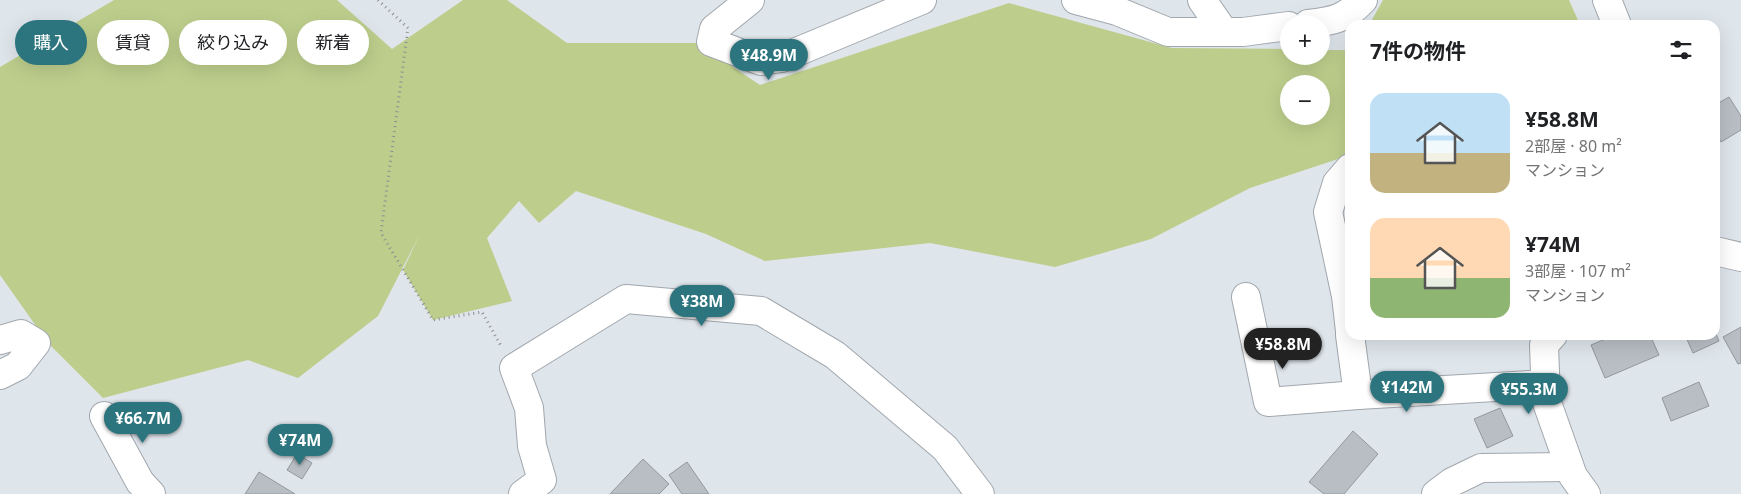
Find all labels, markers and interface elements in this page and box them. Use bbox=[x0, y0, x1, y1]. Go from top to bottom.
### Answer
map controls bbox=[1280, 15, 1330, 125]
button: + bbox=[1280, 15, 1330, 65]
chip: 購入 bbox=[15, 20, 87, 65]
chip: 賃貸 bbox=[97, 20, 169, 65]
chip: 絞り込み bbox=[179, 20, 287, 65]
chip: 新着 bbox=[297, 20, 369, 65]
icon: filters bbox=[1667, 36, 1695, 64]
text: 7件の物件 bbox=[1370, 37, 1466, 65]
pin: ¥48.9M bbox=[728, 38, 810, 81]
text: ¥48.9M bbox=[741, 44, 797, 66]
button: − bbox=[1280, 75, 1330, 125]
text: ¥58.8M bbox=[1525, 105, 1599, 133]
icon: home bbox=[1410, 113, 1470, 173]
text: 2部屋 · 80 m² bbox=[1525, 135, 1622, 157]
text: マンション bbox=[1525, 159, 1605, 181]
text: ¥74M bbox=[1525, 230, 1581, 258]
icon: home bbox=[1410, 238, 1470, 298]
text: 3部屋 · 107 m² bbox=[1525, 260, 1631, 282]
pin: ¥38M bbox=[672, 284, 732, 327]
text: マンション bbox=[1525, 284, 1605, 306]
text: ¥38M bbox=[681, 290, 723, 312]
pin: ¥58.8M bbox=[1242, 328, 1324, 370]
text: ¥58.8M bbox=[1255, 333, 1311, 355]
pin: ¥142M bbox=[1372, 370, 1442, 413]
pin: ¥55.3M bbox=[1488, 372, 1570, 415]
text: ¥142M bbox=[1381, 376, 1433, 398]
text: ¥55.3M bbox=[1501, 378, 1557, 400]
pin: ¥66.7M bbox=[102, 402, 184, 444]
text: ¥66.7M bbox=[115, 407, 171, 429]
pin: ¥74M bbox=[270, 424, 330, 466]
text: ¥74M bbox=[279, 429, 321, 451]

